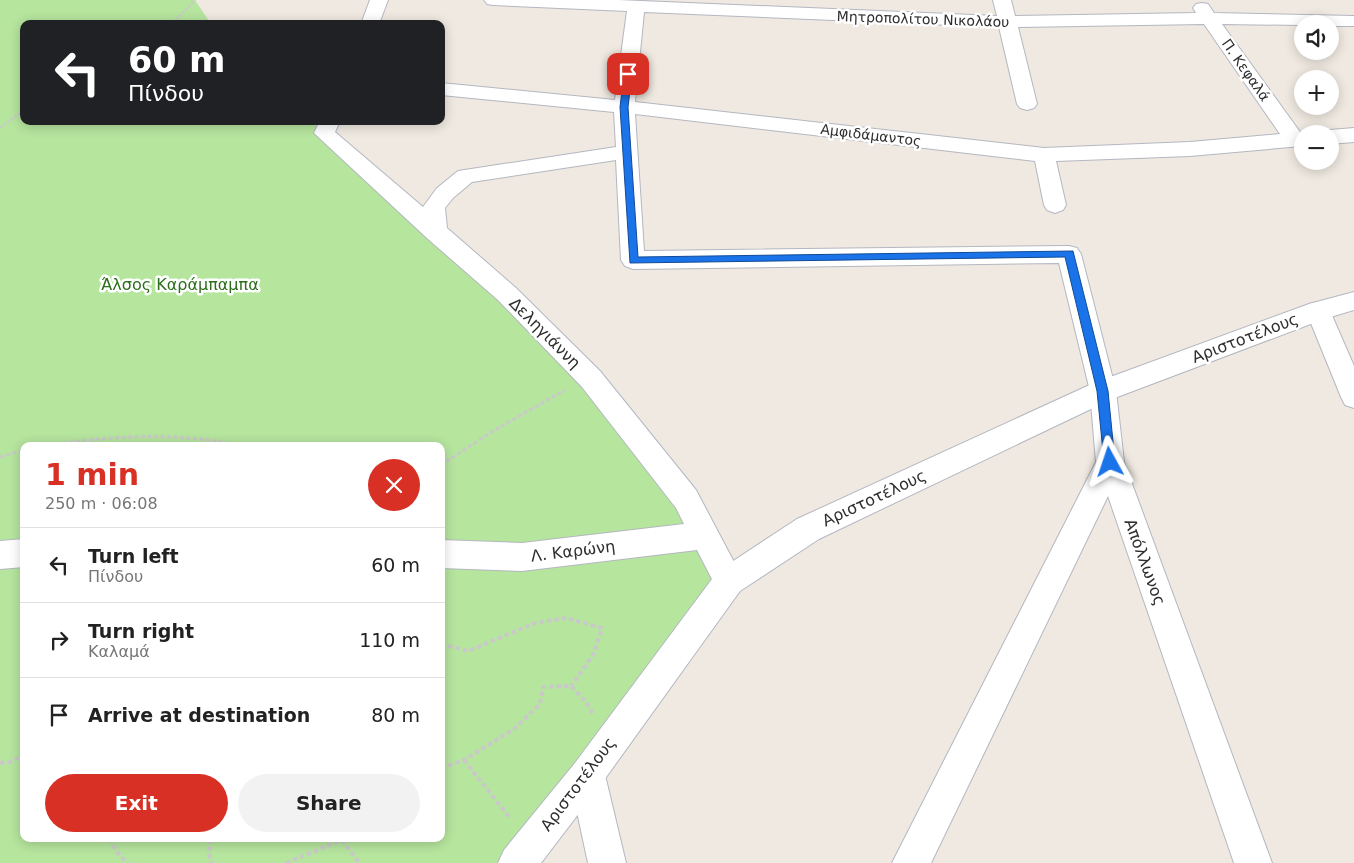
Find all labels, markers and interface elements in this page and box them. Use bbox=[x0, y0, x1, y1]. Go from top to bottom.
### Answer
street label: Μητροπολίτου Νικολάου bbox=[836, 8, 1010, 30]
map controls bbox=[1294, 15, 1339, 170]
button: sound bbox=[1294, 15, 1339, 60]
street label: Π. Κεφαλά bbox=[1219, 36, 1273, 104]
icon: left bbox=[45, 40, 110, 105]
text: 60 m bbox=[128, 40, 225, 80]
pin bbox=[607, 53, 649, 95]
icon: arrive bbox=[614, 60, 642, 88]
button: + bbox=[1294, 70, 1339, 115]
text: Πίνδου bbox=[128, 81, 204, 106]
street label: Αμφιδάμαντος bbox=[820, 121, 922, 149]
button: − bbox=[1294, 125, 1339, 170]
park label: Άλσος Καράμπαμπα bbox=[101, 275, 259, 294]
street label: Δεληγιάννη bbox=[506, 294, 584, 372]
street label: Αριστοτέλους bbox=[1189, 309, 1301, 367]
position arrow bbox=[1083, 435, 1135, 487]
text: 1 min bbox=[45, 457, 139, 492]
button: close bbox=[368, 459, 420, 511]
street label: Αριστοτέλους bbox=[819, 466, 929, 530]
text: 250 m · 06:08 bbox=[45, 494, 158, 513]
street label: Απόλλωνος bbox=[1121, 516, 1169, 608]
street label: Λ. Καρώνη bbox=[530, 536, 616, 566]
text: Turn left bbox=[88, 545, 179, 567]
icon: left bbox=[45, 551, 73, 579]
text: 60 m bbox=[371, 554, 420, 576]
text: Πίνδου bbox=[88, 567, 143, 586]
text: Turn right bbox=[88, 620, 194, 642]
icon: right bbox=[45, 626, 73, 654]
text: 110 m bbox=[359, 629, 420, 651]
text: Καλαμά bbox=[88, 642, 150, 661]
icon: arrive bbox=[45, 701, 73, 729]
text: Arrive at destination bbox=[88, 704, 310, 726]
text: 80 m bbox=[371, 704, 420, 726]
street label: Αριστοτέλους bbox=[537, 733, 619, 835]
button: Exit bbox=[45, 774, 228, 832]
button: Share bbox=[238, 774, 420, 832]

